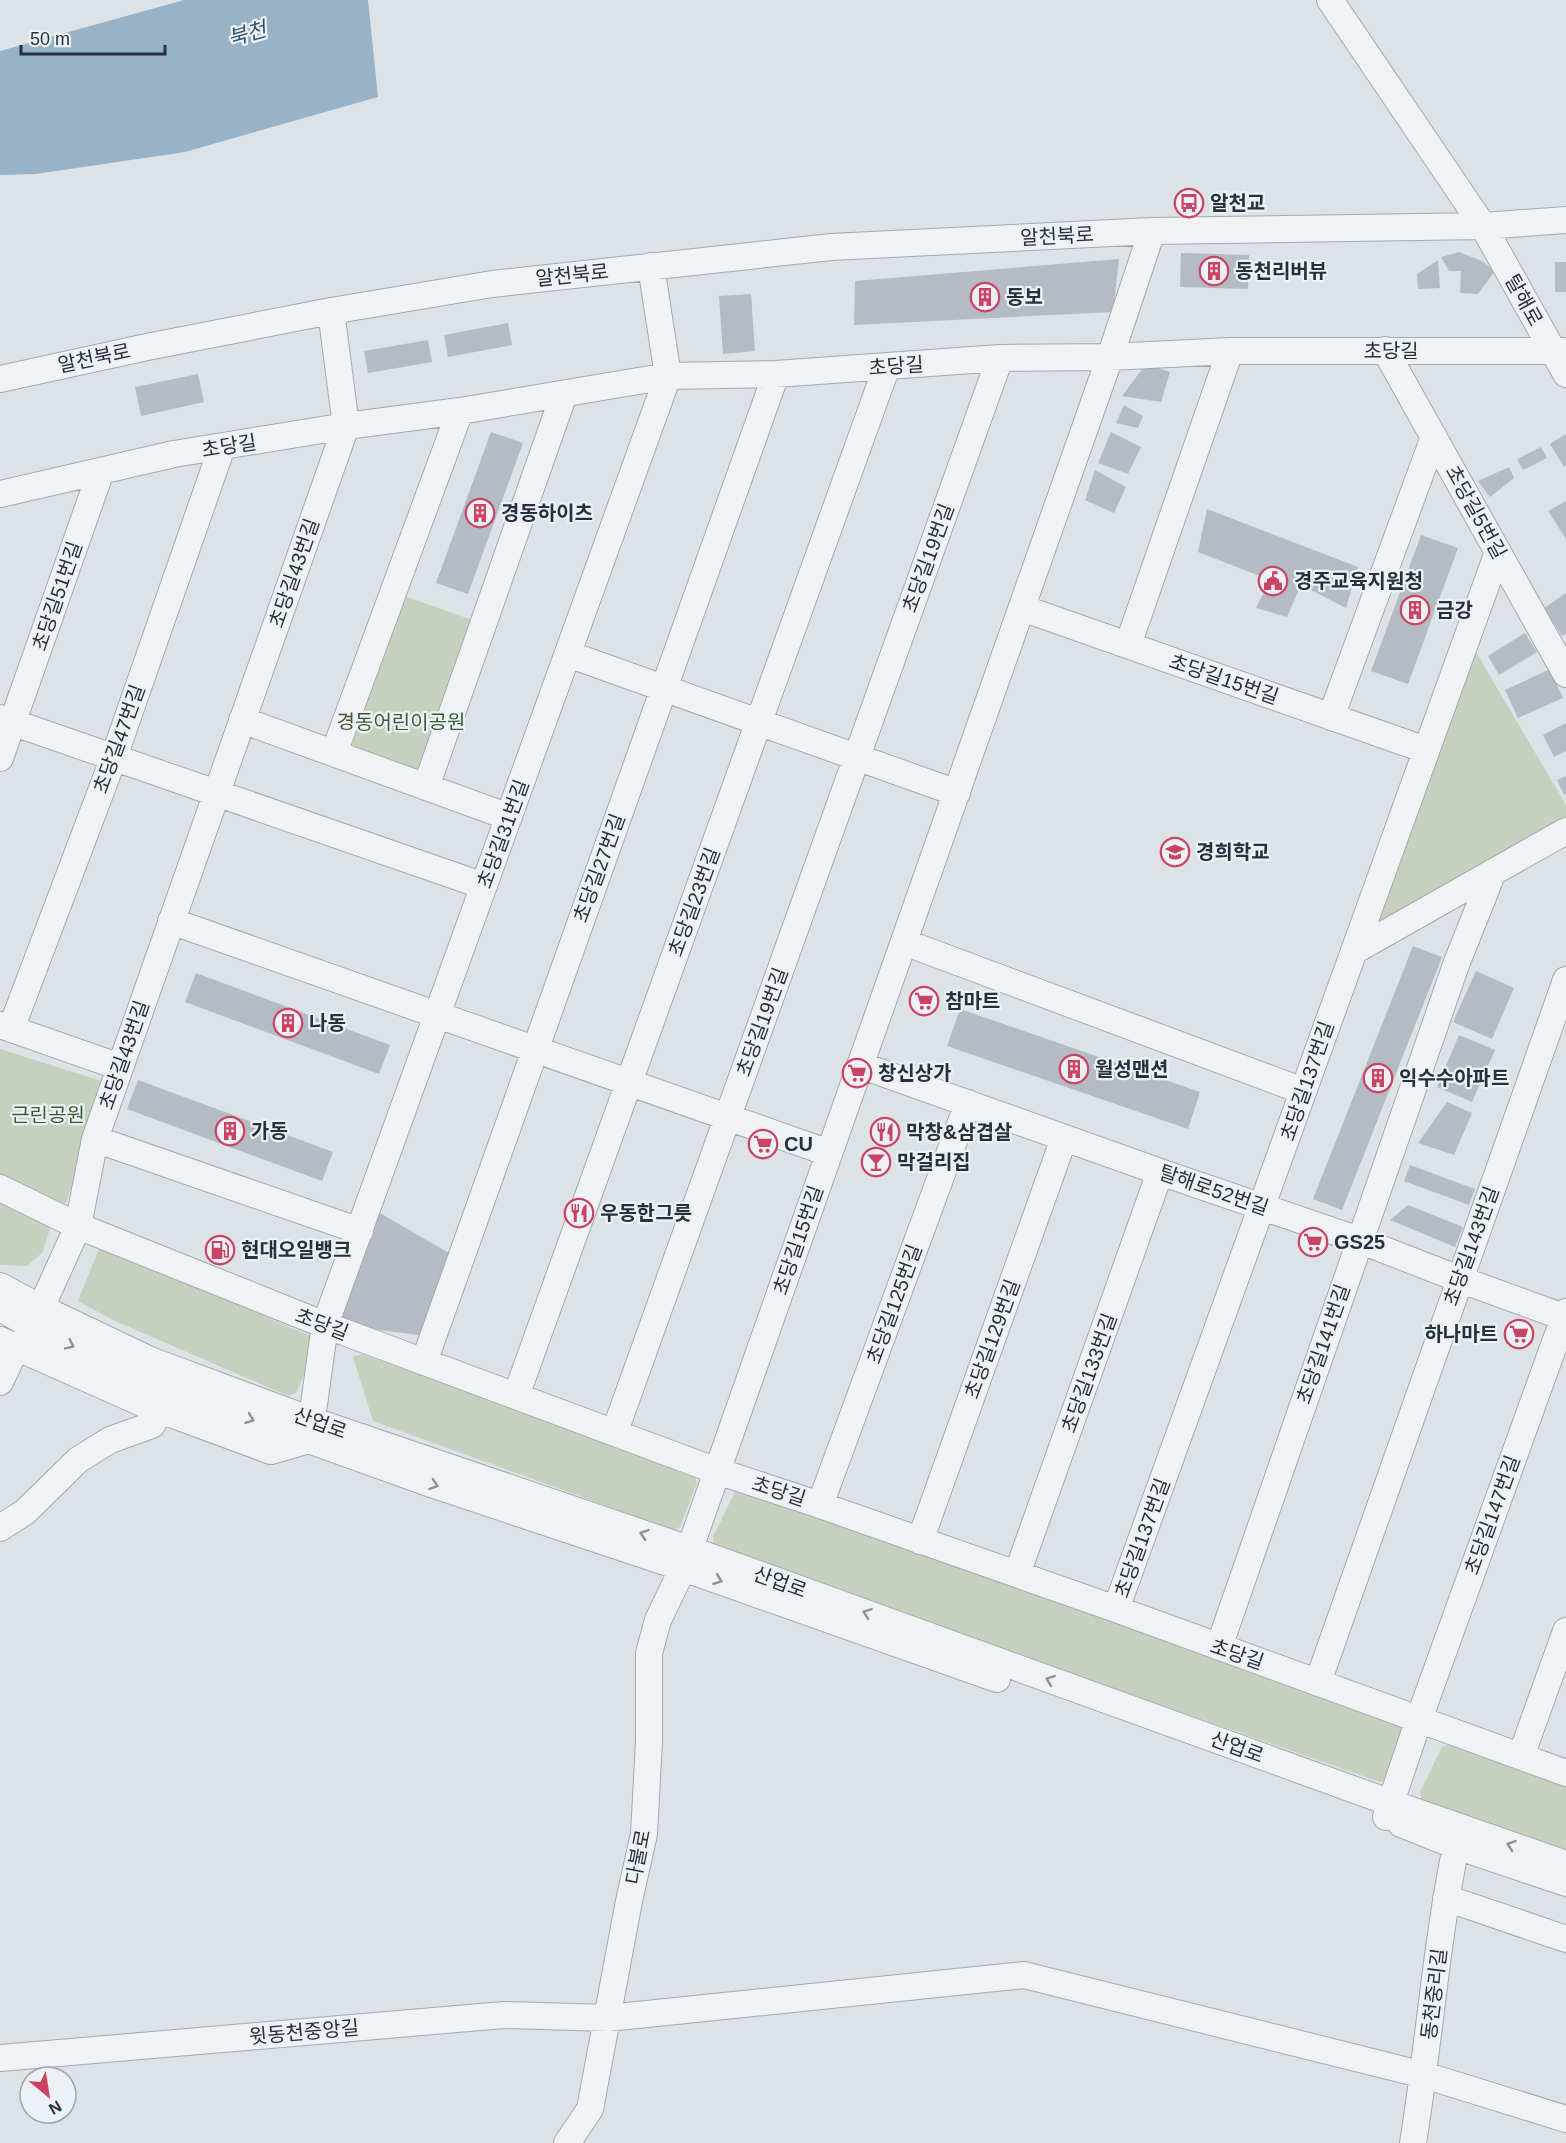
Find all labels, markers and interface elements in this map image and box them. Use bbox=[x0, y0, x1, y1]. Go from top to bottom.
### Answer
water label: 북천 bbox=[225, 16, 271, 50]
scale bar bbox=[21, 18, 165, 56]
text: 50 m bbox=[30, 29, 70, 49]
bus stop icon: 알천교 bbox=[1173, 187, 1205, 219]
place label: 알천교 bbox=[1210, 192, 1265, 214]
street label: 알천북로 bbox=[1020, 223, 1094, 249]
building icon: 동천리버뷰 bbox=[1198, 255, 1230, 287]
street label: 알천북로 bbox=[534, 260, 610, 290]
place label: 동천리버뷰 bbox=[1235, 260, 1327, 282]
street label: 탈해로 bbox=[1501, 271, 1547, 329]
building icon: 동보 bbox=[969, 281, 1001, 313]
place label: 동보 bbox=[1006, 286, 1043, 308]
street label: 알천북로 bbox=[56, 340, 132, 376]
street label: 초당길 bbox=[1363, 340, 1419, 362]
street label: 초당길 bbox=[868, 353, 924, 379]
street label: 초당길 bbox=[200, 431, 258, 461]
street label: 초당길5번길 bbox=[1441, 462, 1511, 562]
building icon: 경동하이츠 bbox=[464, 497, 496, 529]
street label: 초당길19번길 bbox=[898, 501, 958, 615]
place label: 경동하이츠 bbox=[501, 502, 593, 524]
street label: 초당길43번길 bbox=[265, 515, 323, 631]
street label: 초당길51번길 bbox=[28, 538, 86, 654]
public building icon: 경주교육지원청 bbox=[1257, 565, 1289, 597]
place label: 경주교육지원청 bbox=[1294, 570, 1423, 592]
building icon: 금강 bbox=[1399, 594, 1431, 626]
place label: 금강 bbox=[1436, 599, 1473, 621]
street label: 초당길15번길 bbox=[1166, 650, 1282, 708]
street label: 초당길47번길 bbox=[89, 682, 149, 796]
park label: 경동어린이공원 bbox=[337, 711, 465, 733]
street label: 초당길31번길 bbox=[473, 777, 533, 891]
street label: 초당길27번길 bbox=[569, 811, 629, 925]
school or university icon: 경희학교 bbox=[1159, 836, 1191, 868]
place label: 경희학교 bbox=[1196, 841, 1270, 863]
street label: 초당길23번길 bbox=[664, 845, 724, 959]
street label: 초당길19번길 bbox=[732, 965, 792, 1079]
supermarket icon: 참마트 bbox=[908, 985, 940, 1017]
place label: 참마트 bbox=[945, 990, 1000, 1012]
street label: 초당길43번길 bbox=[95, 997, 153, 1113]
building icon: 나동 bbox=[272, 1007, 304, 1039]
place label: 나동 bbox=[309, 1012, 346, 1034]
street label: 초당길137번길 bbox=[1276, 1018, 1338, 1144]
building icon: 월성맨션 bbox=[1058, 1053, 1090, 1085]
supermarket icon: 창신상가 bbox=[841, 1057, 873, 1089]
place label: 월성맨션 bbox=[1095, 1058, 1169, 1080]
place label: 창신상가 bbox=[878, 1062, 952, 1084]
building icon: 익수수아파트 bbox=[1362, 1062, 1394, 1094]
place label: 익수수아파트 bbox=[1399, 1067, 1509, 1089]
park label: 근린공원 bbox=[11, 1104, 85, 1126]
building icon: 가동 bbox=[214, 1115, 246, 1147]
restaurant icon: 막창&삼겹살 bbox=[869, 1116, 901, 1148]
place label: 가동 bbox=[251, 1120, 288, 1142]
place label: 막창&삼겹살 bbox=[906, 1121, 1012, 1143]
supermarket icon: CU bbox=[747, 1128, 779, 1160]
place label: CU bbox=[784, 1133, 813, 1155]
bar icon: 막걸리집 bbox=[860, 1146, 892, 1178]
place label: 막걸리집 bbox=[897, 1151, 971, 1173]
street label: 탈해로52번길 bbox=[1156, 1161, 1272, 1219]
street label: 초당길15번길 bbox=[769, 1182, 827, 1298]
street label: 초당길143번길 bbox=[1439, 1183, 1503, 1309]
restaurant icon: 우동한그릇 bbox=[563, 1197, 595, 1229]
place label: 우동한그릇 bbox=[600, 1202, 692, 1224]
supermarket icon: GS25 bbox=[1297, 1226, 1329, 1258]
place label: GS25 bbox=[1334, 1231, 1385, 1253]
fuel station icon: 현대오일뱅크 bbox=[204, 1234, 236, 1266]
place label: 현대오일뱅크 bbox=[241, 1239, 351, 1261]
street label: 초당길125번길 bbox=[862, 1241, 926, 1367]
street label: 초당길129번길 bbox=[960, 1276, 1024, 1402]
street label: 초당길141번길 bbox=[1292, 1281, 1354, 1407]
street label: 초당길 bbox=[292, 1304, 352, 1344]
street label: 초당길133번길 bbox=[1057, 1310, 1121, 1436]
supermarket icon: 하나마트 bbox=[1503, 1318, 1535, 1350]
place label: 하나마트 bbox=[1424, 1323, 1498, 1345]
one-way arrow bbox=[64, 1338, 75, 1350]
street label: 산업로 bbox=[290, 1403, 350, 1443]
one-way arrow bbox=[244, 1412, 255, 1425]
street label: 초당길147번길 bbox=[1460, 1452, 1524, 1578]
street label: 초당길 bbox=[749, 1472, 809, 1510]
street label: 초당길137번길 bbox=[1110, 1475, 1174, 1601]
one-way arrow bbox=[428, 1477, 439, 1490]
one-way arrow bbox=[639, 1529, 650, 1541]
street label: 산업로 bbox=[750, 1562, 810, 1602]
one-way arrow bbox=[712, 1573, 723, 1586]
one-way arrow bbox=[862, 1608, 873, 1621]
street label: 초당길 bbox=[1207, 1635, 1267, 1673]
one-way arrow bbox=[1046, 1674, 1056, 1687]
street label: 산업로 bbox=[1207, 1727, 1267, 1767]
street label: 다불로 bbox=[622, 1828, 654, 1886]
one-way arrow bbox=[1506, 1839, 1517, 1852]
street label: 동천중리길 bbox=[1417, 1947, 1451, 2041]
street label: 윗동천중앙길 bbox=[248, 2016, 360, 2048]
north arrow bbox=[18, 2065, 78, 2125]
text: N bbox=[46, 2097, 65, 2118]

